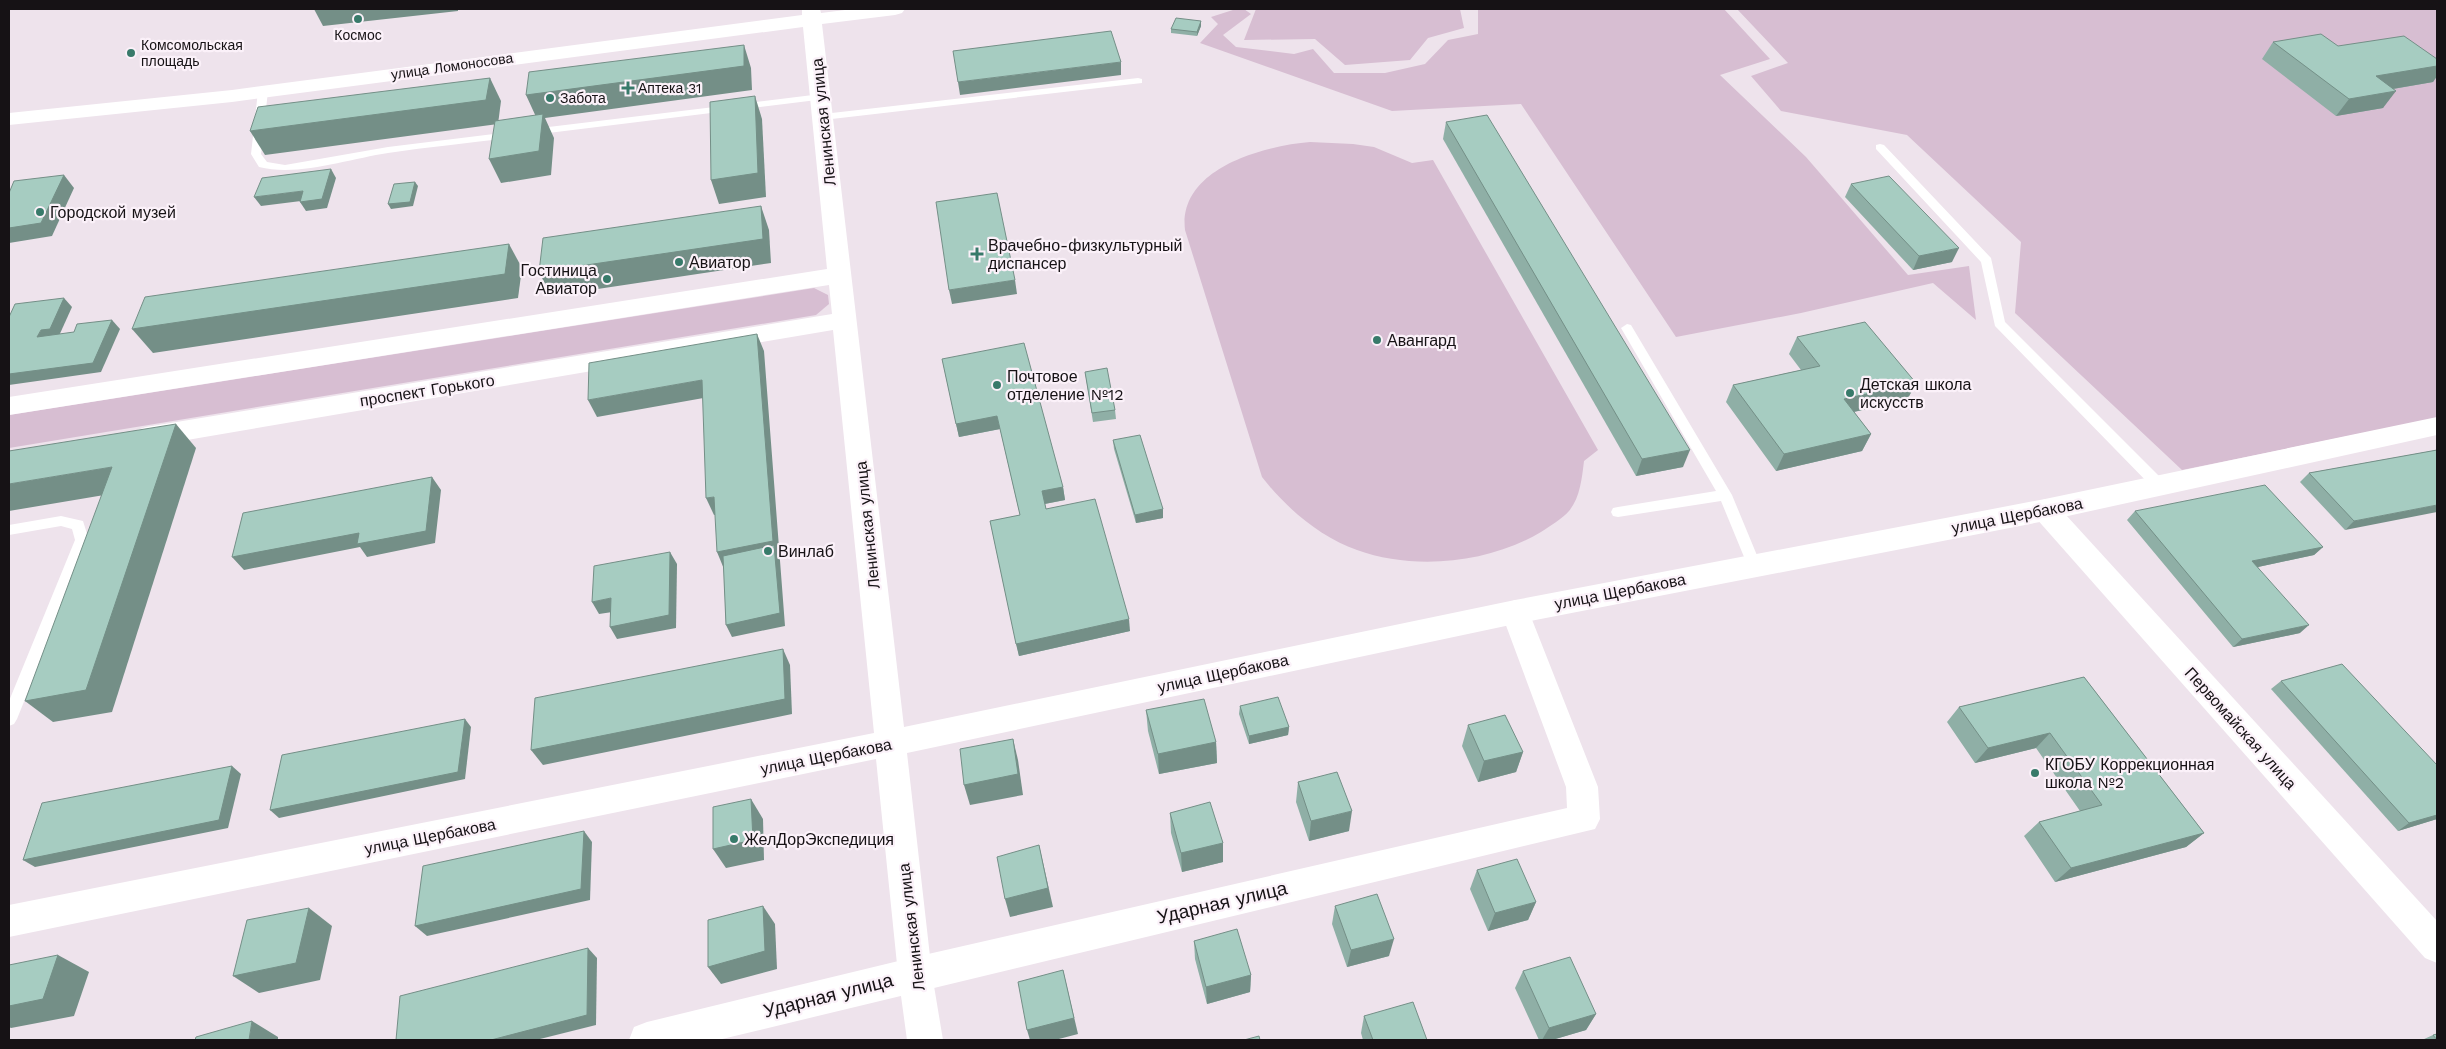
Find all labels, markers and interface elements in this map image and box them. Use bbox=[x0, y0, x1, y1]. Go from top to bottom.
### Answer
marker: Космос bbox=[352, 13, 364, 25]
place label: Космос bbox=[334, 27, 382, 43]
place label: Комсомольская площадь bbox=[141, 37, 243, 69]
marker: Комсомольская площадь bbox=[125, 47, 137, 59]
street label: улица Ломоносова bbox=[390, 49, 514, 82]
street label: Ленинская улица bbox=[807, 57, 840, 187]
place label: Аптека 31 bbox=[638, 80, 702, 96]
marker: Аптека 31 bbox=[622, 82, 634, 94]
place label: Забота bbox=[560, 90, 606, 106]
marker: Забота bbox=[544, 92, 556, 104]
place label: Городской музей bbox=[50, 203, 176, 222]
marker: Городской музей bbox=[34, 206, 46, 218]
place label: Врачебно-физкультурный диспансер bbox=[988, 236, 1182, 273]
marker: Врачебно-физкультурный диспансер bbox=[970, 247, 984, 261]
place label: Авиатор bbox=[689, 253, 751, 272]
marker: Авиатор bbox=[673, 256, 685, 268]
place label: Гостиница Авиатор bbox=[520, 261, 597, 298]
marker: Гостиница Авиатор bbox=[601, 273, 613, 285]
place label: Авангард bbox=[1387, 331, 1457, 350]
marker: Авангард bbox=[1371, 334, 1383, 346]
place label: Почтовое отделение №12 bbox=[1007, 367, 1123, 404]
street label: проспект Горького bbox=[358, 370, 496, 411]
place label: Детская школа искусств bbox=[1860, 375, 1972, 412]
marker: Почтовое отделение №12 bbox=[991, 379, 1003, 391]
marker: Детская школа искусств bbox=[1844, 387, 1856, 399]
street label: Ленинская улица bbox=[851, 460, 884, 590]
street label: улица Щербакова bbox=[1950, 493, 2084, 538]
place label: Винлаб bbox=[778, 542, 834, 561]
marker: Винлаб bbox=[762, 545, 774, 557]
street label: улица Щербакова bbox=[1553, 569, 1687, 614]
street label: улица Щербакова bbox=[1156, 650, 1290, 697]
street label: Первомайская улица bbox=[2181, 663, 2301, 793]
street label: улица Щербакова bbox=[759, 734, 893, 779]
place label: КГОБУ Коррекционная школа №2 bbox=[2045, 755, 2214, 792]
marker: КГОБУ Коррекционная школа №2 bbox=[2029, 767, 2041, 779]
street label: улица Щербакова bbox=[363, 814, 497, 859]
place label: ЖелДорЭкспедиция bbox=[744, 830, 894, 849]
marker: ЖелДорЭкспедиция bbox=[728, 833, 740, 845]
street label: Ленинская улица bbox=[894, 862, 929, 992]
street label: Ударная улица bbox=[1155, 876, 1290, 929]
street label: Ударная улица bbox=[761, 968, 896, 1023]

